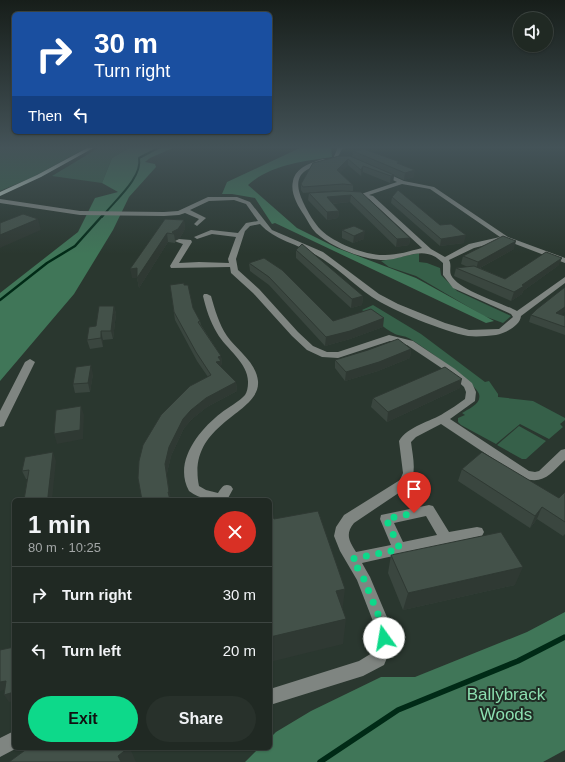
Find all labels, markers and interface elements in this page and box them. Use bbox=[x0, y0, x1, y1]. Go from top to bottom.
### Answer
map controls bbox=[513, 12, 553, 52]
button: sound bbox=[513, 12, 553, 52]
icon: right bbox=[28, 28, 80, 80]
text: 30 m bbox=[94, 28, 158, 59]
text: Turn right bbox=[94, 61, 170, 81]
icon: left bbox=[70, 104, 92, 126]
text: Then bbox=[28, 107, 62, 124]
pin bbox=[397, 472, 431, 513]
icon: arrive bbox=[403, 478, 425, 500]
text: 1 min bbox=[28, 511, 91, 538]
button: close bbox=[214, 511, 256, 553]
text: 80 m · 10:25 bbox=[28, 540, 101, 555]
icon: right bbox=[28, 584, 50, 606]
text: Turn right bbox=[62, 586, 132, 603]
text: 30 m bbox=[223, 586, 256, 603]
position arrow bbox=[363, 617, 405, 659]
icon: left bbox=[28, 640, 50, 662]
text: Turn left bbox=[62, 642, 121, 659]
text: 20 m bbox=[223, 642, 256, 659]
park label: Ballybrack Woods bbox=[467, 685, 546, 724]
button: Exit bbox=[28, 696, 138, 742]
button: Share bbox=[146, 696, 256, 742]

